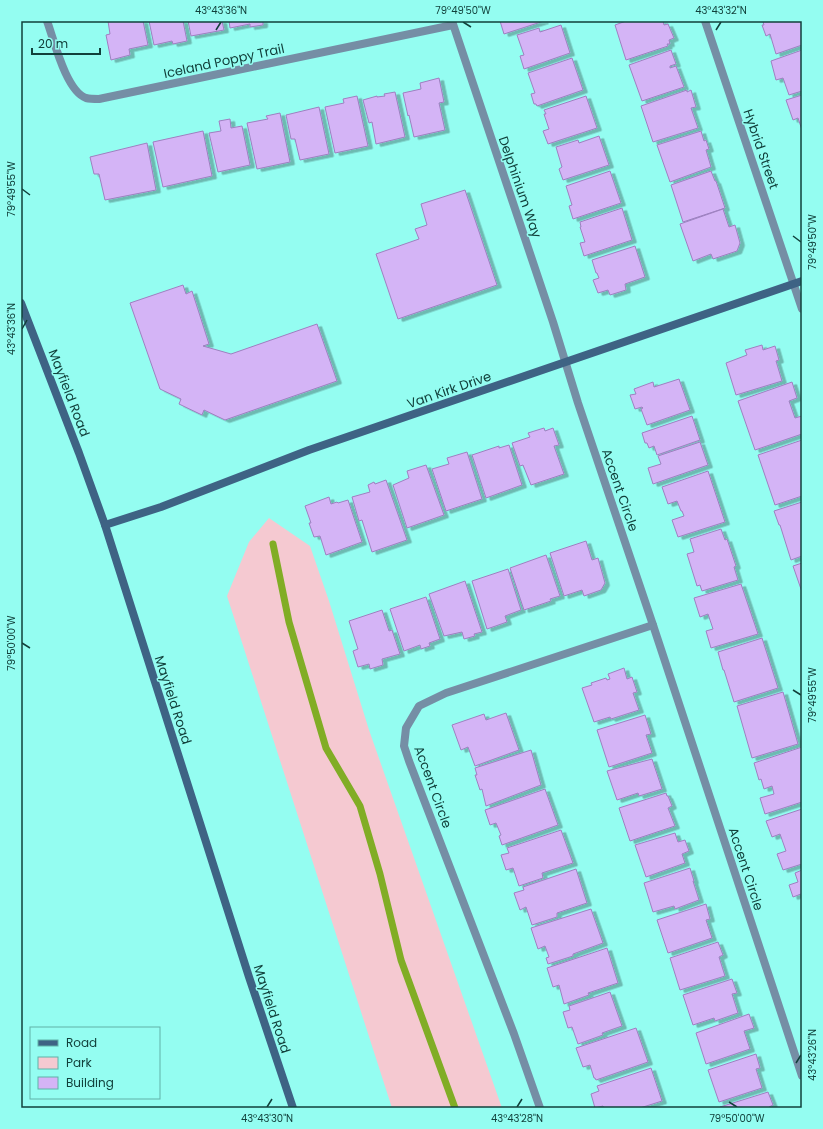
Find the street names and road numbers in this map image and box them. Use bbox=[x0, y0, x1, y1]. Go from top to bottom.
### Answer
street label: Iceland Poppy Trail bbox=[162, 39, 286, 83]
street label: Hybrid Street bbox=[738, 106, 784, 192]
street label: Delphinium Way bbox=[494, 134, 546, 241]
street label: Mayfield Road bbox=[44, 347, 94, 439]
street label: Van Kirk Drive bbox=[404, 367, 494, 413]
street label: Accent Circle bbox=[597, 446, 643, 534]
street label: Mayfield Road bbox=[150, 653, 196, 747]
street label: Accent Circle bbox=[409, 743, 457, 831]
street label: Accent Circle bbox=[724, 825, 768, 913]
street label: Mayfield Road bbox=[249, 962, 295, 1056]

